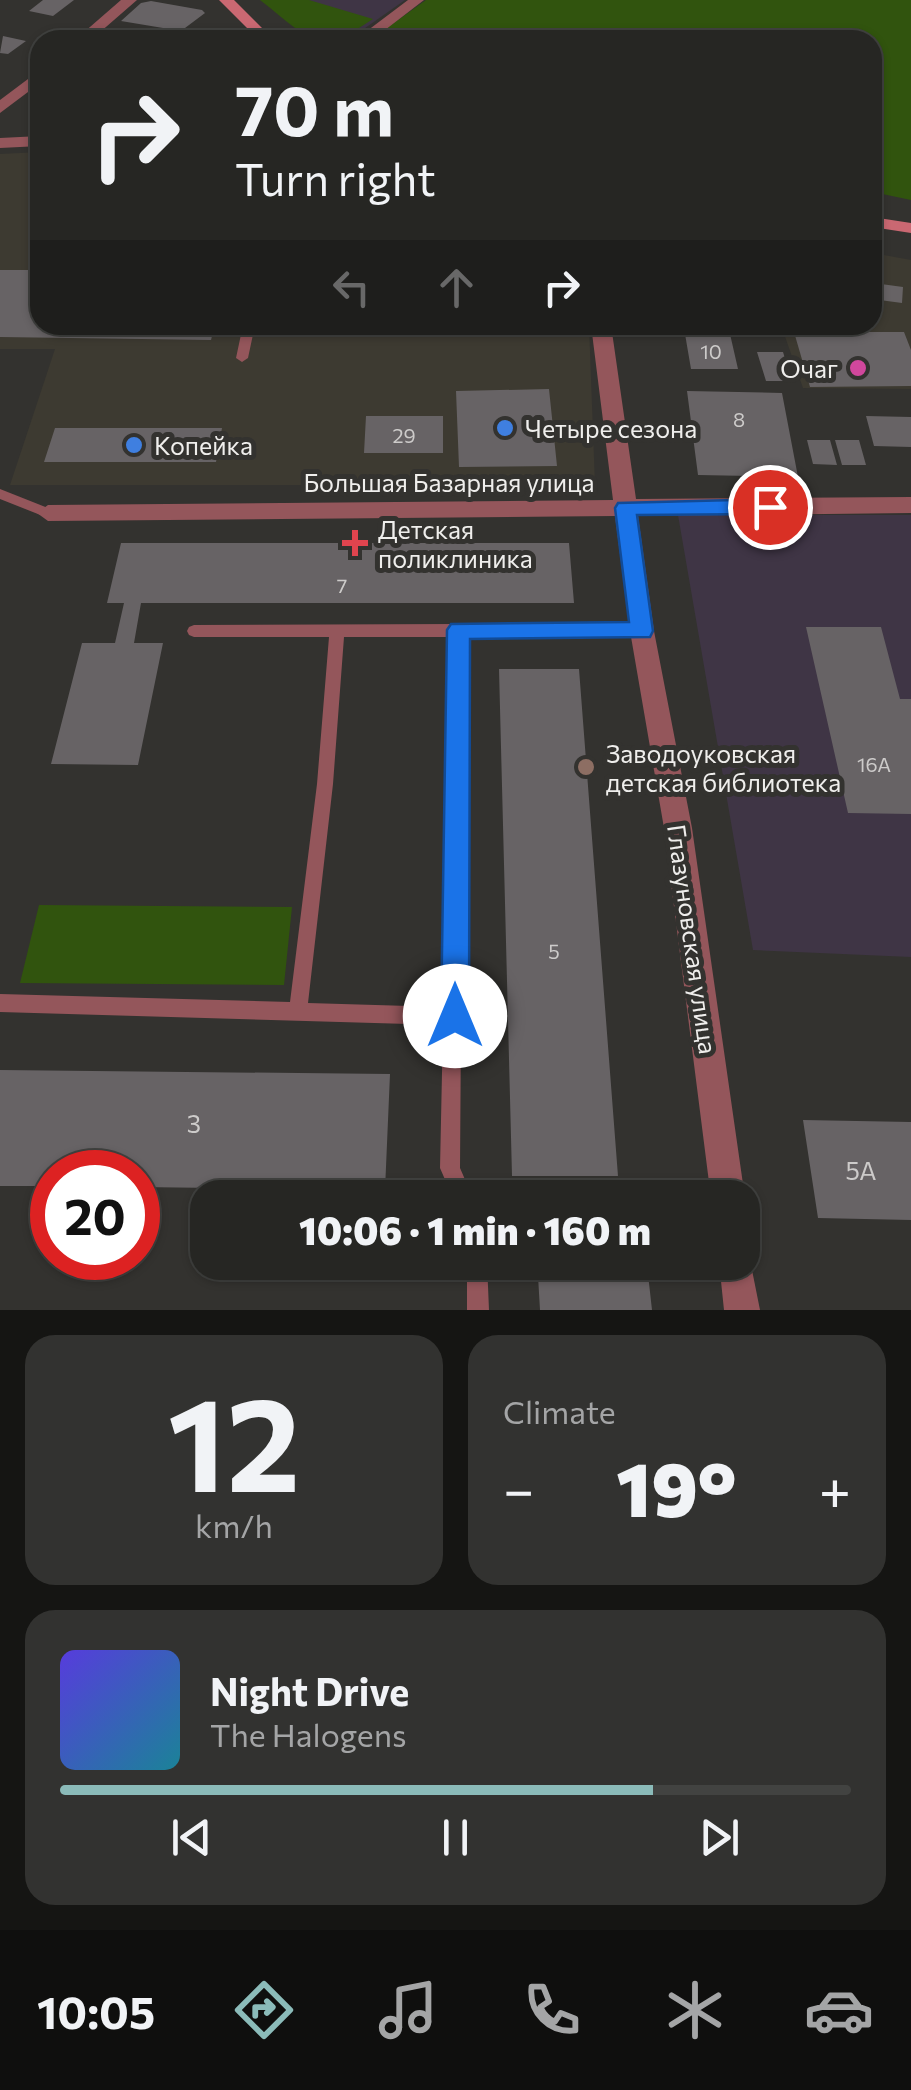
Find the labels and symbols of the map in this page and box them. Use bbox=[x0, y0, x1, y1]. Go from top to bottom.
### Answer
house number: 10 bbox=[700, 339, 722, 363]
place label: Очаг bbox=[780, 353, 838, 383]
marker: Очаг bbox=[847, 357, 869, 379]
house number: 8 bbox=[733, 407, 745, 431]
place label: Четыре сезона bbox=[525, 413, 697, 443]
marker: Четыре сезона bbox=[494, 417, 516, 439]
house number: 29 bbox=[392, 423, 416, 447]
place label: Копейка bbox=[154, 430, 253, 460]
marker: Копейка bbox=[123, 434, 145, 456]
pin bbox=[728, 465, 813, 550]
street label: Большая Базарная улица bbox=[303, 467, 595, 497]
place label: Детская поликлиника bbox=[378, 514, 533, 573]
marker: Детская поликлиника bbox=[342, 530, 368, 556]
house number: 7 bbox=[337, 573, 347, 597]
place label: Заводоуковская детская библиотека bbox=[606, 738, 841, 797]
house number: 16А bbox=[857, 752, 891, 776]
marker: Заводоуковская детская библиотека bbox=[575, 756, 597, 778]
street label: Глазуновская улица bbox=[662, 822, 724, 1056]
house number: 5 bbox=[548, 939, 560, 963]
position arrow bbox=[403, 964, 507, 1068]
house number: 3 bbox=[187, 1108, 201, 1138]
speed limit sign: 20 bbox=[30, 1150, 160, 1280]
house number: 5А bbox=[845, 1155, 877, 1185]

